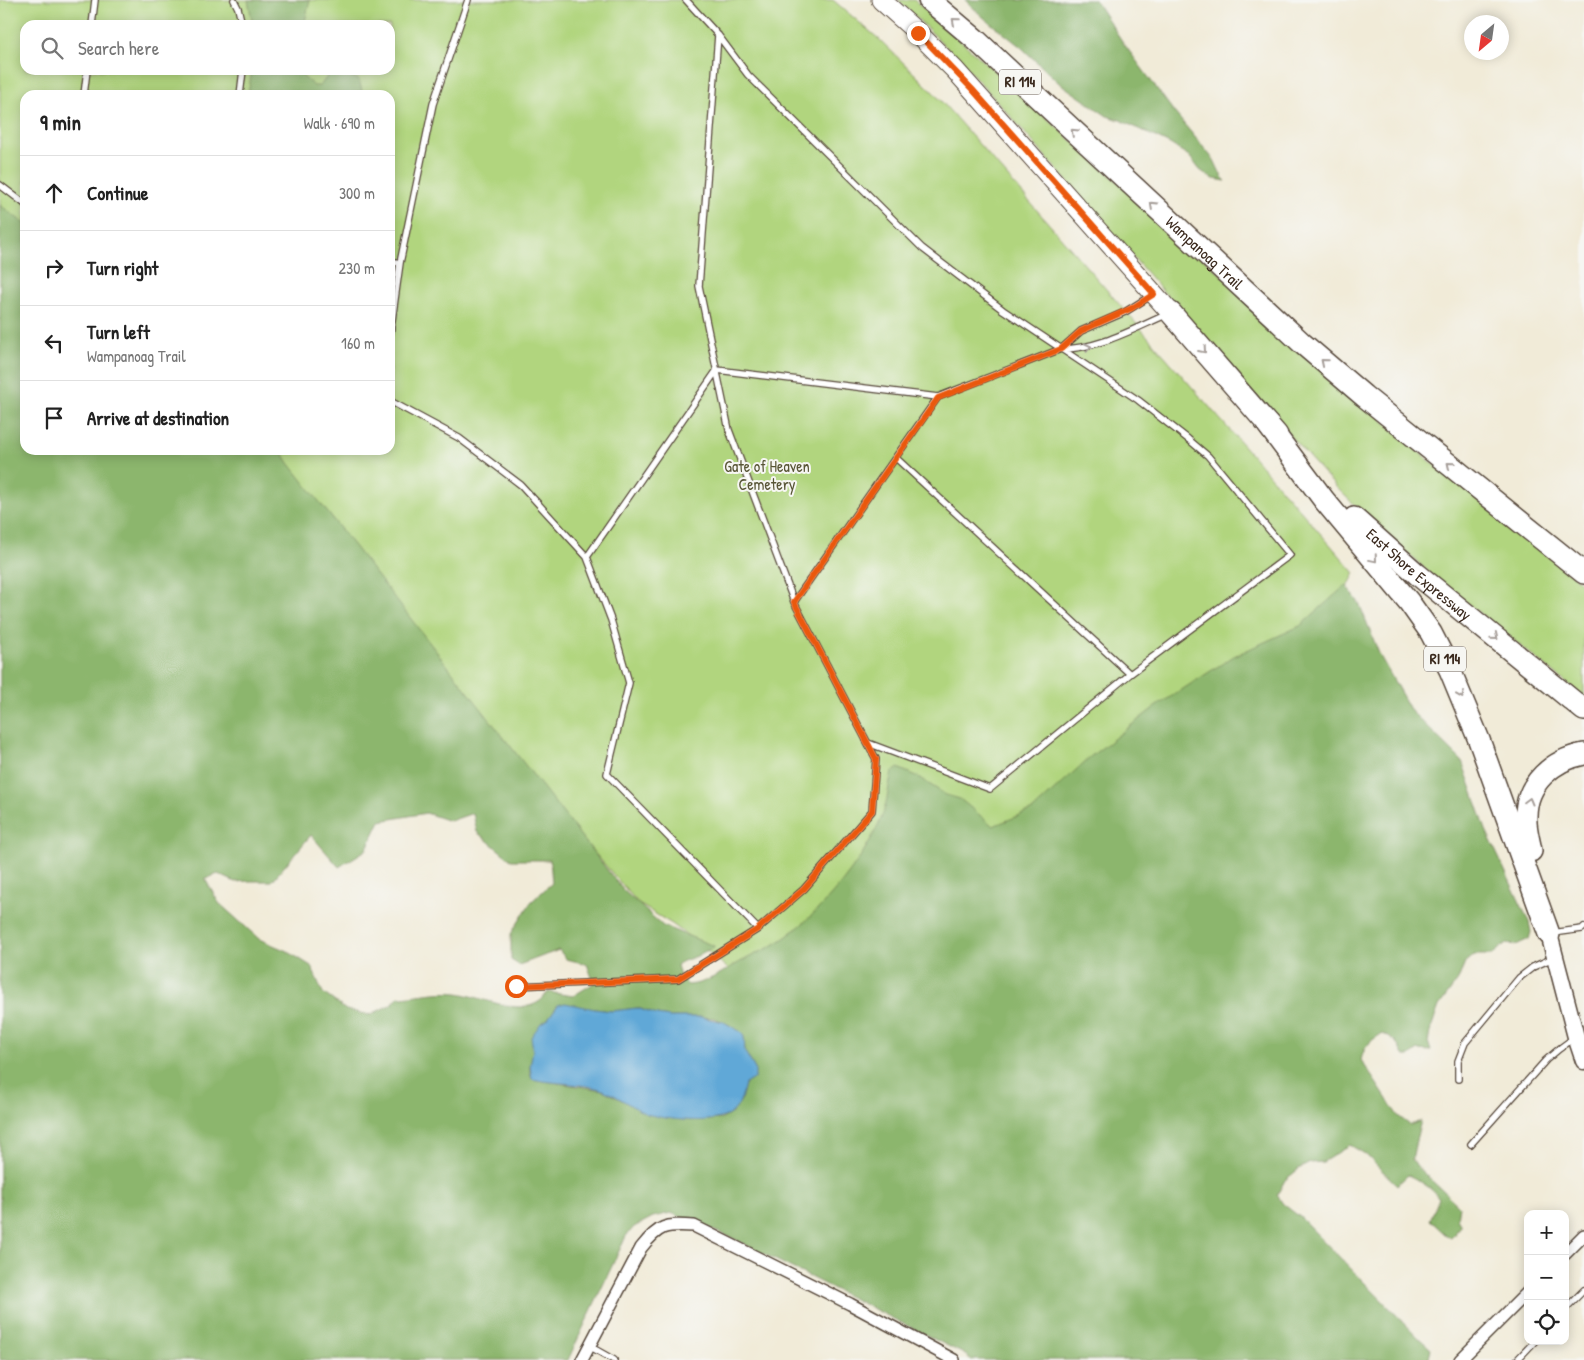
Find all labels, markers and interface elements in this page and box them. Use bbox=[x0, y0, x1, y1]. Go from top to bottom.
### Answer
north arrow bbox=[1464, 15, 1509, 60]
one-way arrow bbox=[951, 18, 960, 27]
search box bbox=[20, 20, 395, 75]
route end bbox=[907, 22, 930, 45]
icon: search bbox=[38, 34, 66, 62]
text: Search here bbox=[78, 35, 159, 61]
road number: RI 114 bbox=[999, 70, 1041, 94]
text: 9 min bbox=[40, 108, 81, 137]
text: Walk · 690 m bbox=[303, 112, 375, 134]
one-way arrow bbox=[1070, 129, 1079, 138]
icon: ahead bbox=[40, 179, 68, 207]
text: Continue bbox=[87, 180, 148, 206]
text: 300 m bbox=[339, 182, 375, 204]
one-way arrow bbox=[1149, 202, 1158, 211]
street label: Wampanoag Trail bbox=[1161, 211, 1249, 295]
icon: right bbox=[40, 254, 68, 282]
text: Turn right bbox=[87, 255, 158, 281]
text: 230 m bbox=[339, 257, 375, 279]
text: Turn left bbox=[87, 319, 150, 345]
icon: left bbox=[40, 329, 68, 357]
text: 160 m bbox=[341, 332, 375, 354]
one-way arrow bbox=[1083, 342, 1092, 353]
one-way arrow bbox=[1197, 344, 1206, 353]
text: Wampanoag Trail bbox=[87, 345, 186, 367]
one-way arrow bbox=[1321, 360, 1330, 368]
icon: arrive bbox=[40, 404, 68, 432]
text: Arrive at destination bbox=[87, 405, 229, 431]
park label: Gate of Heaven Cemetery bbox=[724, 455, 810, 495]
one-way arrow bbox=[1447, 462, 1456, 470]
street label: East Shore Expressway bbox=[1362, 523, 1477, 625]
one-way arrow bbox=[1368, 554, 1377, 563]
one-way arrow bbox=[1489, 632, 1498, 641]
road number: RI 114 bbox=[1424, 646, 1466, 672]
one-way arrow bbox=[1455, 691, 1465, 699]
one-way arrow bbox=[1523, 797, 1533, 805]
route start bbox=[505, 975, 528, 998]
map controls bbox=[1524, 1210, 1569, 1345]
button: + bbox=[1524, 1210, 1569, 1255]
button: − bbox=[1524, 1255, 1569, 1300]
button: locate bbox=[1524, 1300, 1569, 1345]

